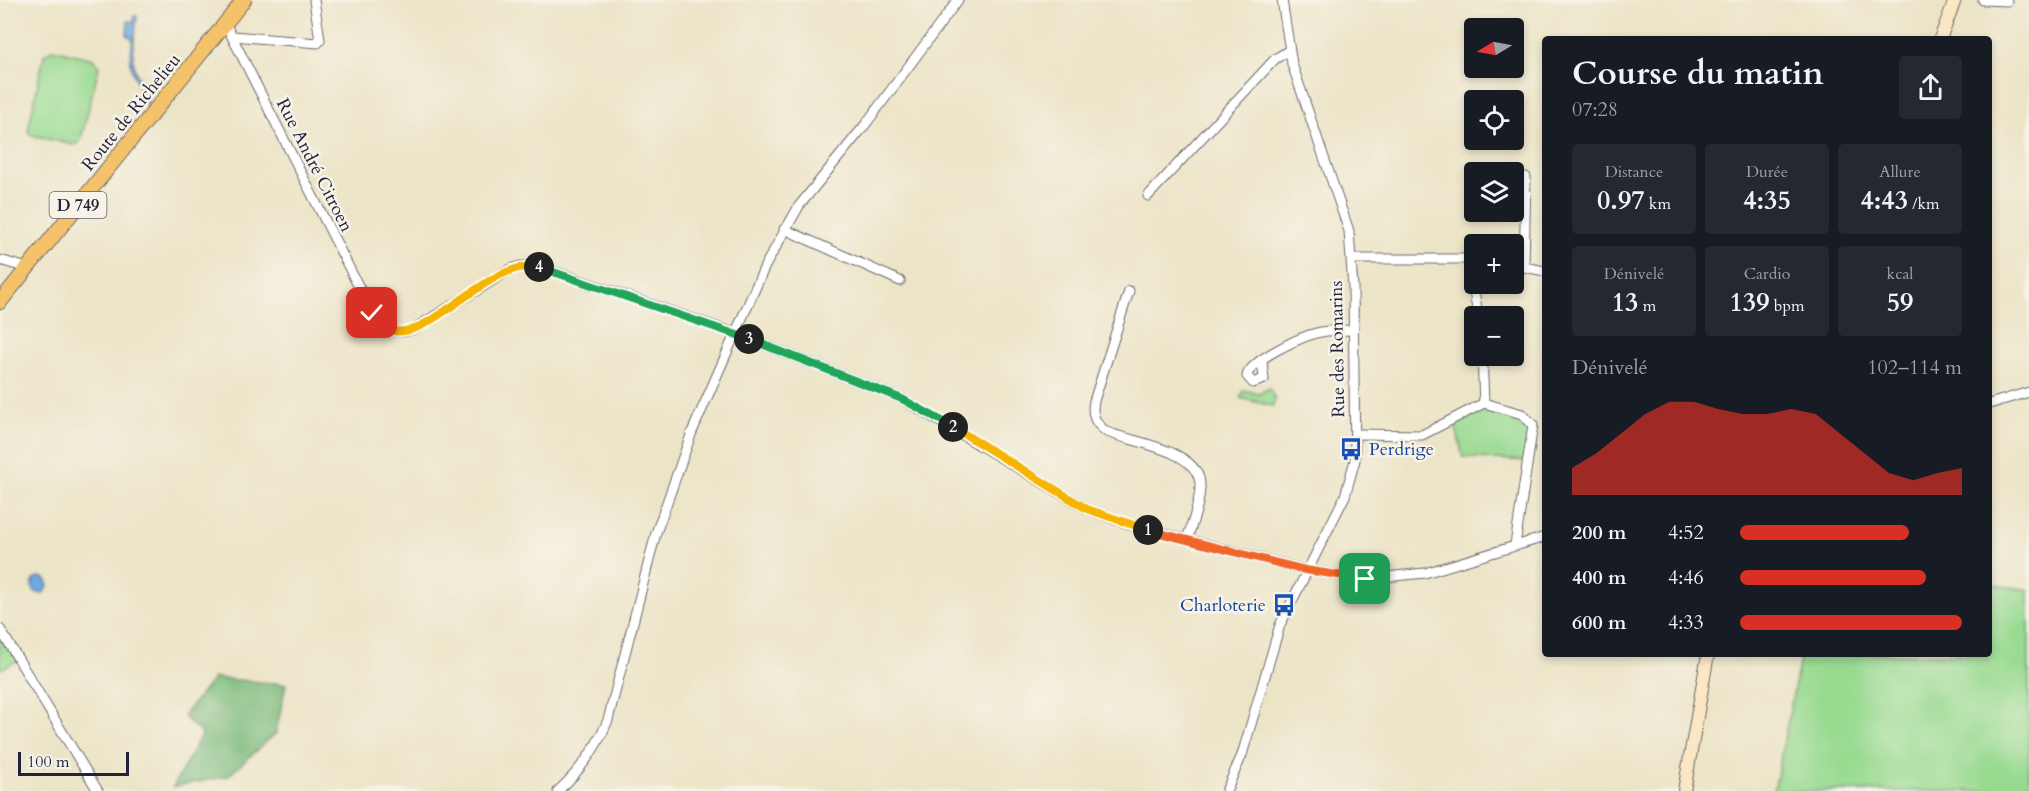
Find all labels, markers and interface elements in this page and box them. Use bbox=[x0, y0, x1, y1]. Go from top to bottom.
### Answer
north arrow bbox=[1464, 18, 1524, 78]
map controls bbox=[1464, 18, 1524, 366]
street label: Route de Richelieu bbox=[76, 48, 187, 176]
text: Course du matin bbox=[1572, 51, 1824, 96]
button: share bbox=[1899, 56, 1962, 119]
button: locate bbox=[1464, 90, 1524, 150]
street label: Rue André Citroen bbox=[270, 94, 359, 237]
text: 07:28 bbox=[1572, 96, 1618, 123]
text: Distance bbox=[1605, 161, 1663, 183]
text: Durée bbox=[1746, 161, 1788, 183]
text: Allure bbox=[1879, 161, 1921, 183]
button: layers bbox=[1464, 162, 1524, 222]
text: 0.97 bbox=[1597, 183, 1645, 218]
text: 4:35 bbox=[1743, 183, 1791, 218]
text: 4:43 bbox=[1860, 183, 1908, 218]
road number: D 749 bbox=[50, 192, 106, 218]
text: km bbox=[1645, 193, 1671, 215]
text: /km bbox=[1908, 193, 1940, 215]
button: + bbox=[1464, 234, 1524, 294]
pin: 4 bbox=[524, 252, 554, 282]
text: 4 bbox=[535, 256, 543, 278]
text: Dénivelé bbox=[1604, 263, 1664, 285]
text: Cardio bbox=[1744, 263, 1790, 285]
text: kcal bbox=[1887, 263, 1913, 285]
street label: Rue des Romarins bbox=[1324, 280, 1351, 418]
text: 13 bbox=[1612, 285, 1638, 320]
text: 139 bbox=[1730, 285, 1770, 320]
text: 59 bbox=[1887, 285, 1913, 320]
pin bbox=[346, 287, 397, 338]
text: m bbox=[1638, 295, 1656, 317]
text: bpm bbox=[1770, 295, 1804, 317]
icon: check bbox=[355, 296, 388, 329]
button: − bbox=[1464, 306, 1524, 366]
pin: 3 bbox=[734, 324, 764, 354]
text: 3 bbox=[745, 328, 753, 350]
text: Dénivelé bbox=[1572, 354, 1648, 381]
text: 102–114 m bbox=[1867, 354, 1962, 381]
pin: 2 bbox=[938, 412, 968, 442]
text: 2 bbox=[949, 416, 957, 438]
bus stop icon: Perdrige bbox=[1338, 436, 1364, 462]
place label: Perdrige bbox=[1369, 437, 1434, 462]
pin: 1 bbox=[1133, 515, 1163, 545]
text: 1 bbox=[1144, 519, 1152, 541]
text: 200 m bbox=[1572, 519, 1627, 546]
text: 4:52 bbox=[1668, 519, 1704, 546]
pin bbox=[1339, 553, 1390, 604]
icon: arrive bbox=[1348, 562, 1381, 595]
text: 400 m bbox=[1572, 564, 1627, 591]
text: 4:46 bbox=[1668, 564, 1704, 591]
bus stop icon: Charloterie bbox=[1271, 592, 1297, 618]
place label: Charloterie bbox=[1180, 593, 1266, 618]
text: 600 m bbox=[1572, 609, 1627, 636]
text: 4:33 bbox=[1668, 609, 1704, 636]
scale bar bbox=[18, 749, 129, 776]
text: 100 m bbox=[27, 751, 69, 773]

